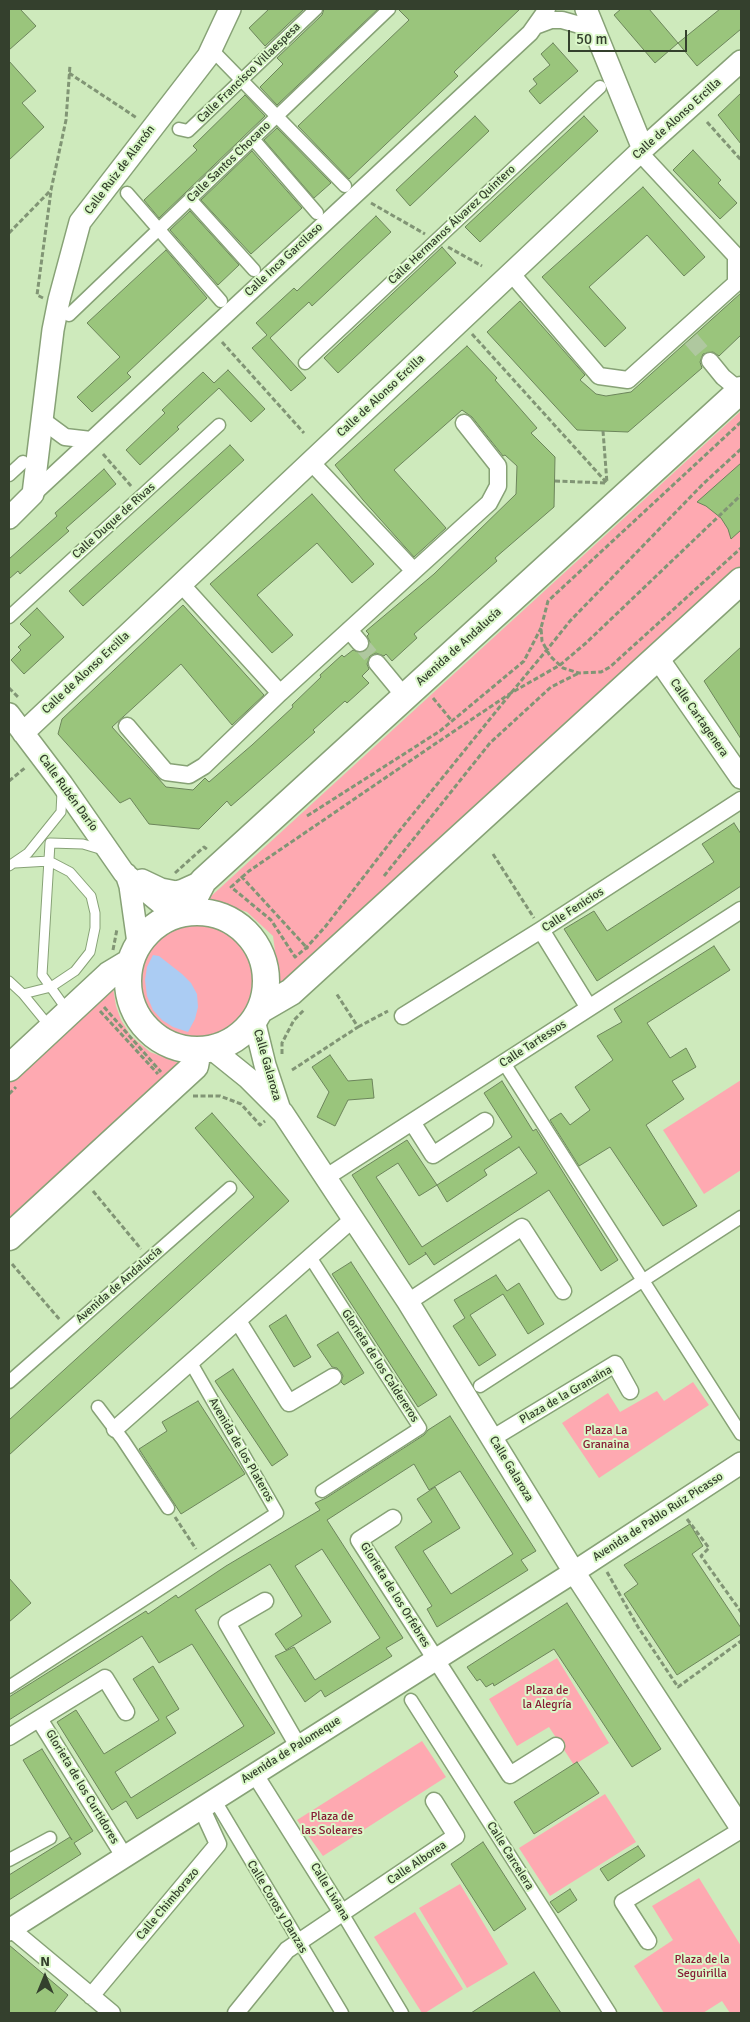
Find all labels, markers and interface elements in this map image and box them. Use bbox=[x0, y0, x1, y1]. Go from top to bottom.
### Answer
street label: Calle Francisco Villaespesa bbox=[194, 20, 304, 126]
scale bar bbox=[570, 20, 689, 52]
text: 50 m bbox=[576, 30, 607, 48]
street label: Calle de Alonso Ercilla bbox=[630, 75, 724, 163]
street label: Calle Santos Chocano bbox=[184, 118, 274, 206]
street label: Calle Ruiz de Alarcón bbox=[82, 123, 158, 217]
street label: Calle Hermanos Álvarez Quintero bbox=[385, 162, 519, 288]
street label: Calle Inca Garcilaso bbox=[242, 220, 326, 300]
street label: Calle de Alonso Ercilla bbox=[334, 352, 428, 440]
street label: Calle Duque de Rivas bbox=[70, 480, 158, 562]
street label: Avenida de Andalucía bbox=[413, 605, 505, 689]
street label: Calle de Alonso Ercilla bbox=[39, 629, 133, 717]
street label: Calle Cartagenera bbox=[667, 676, 731, 760]
street label: Calle Rubén Darío bbox=[35, 752, 101, 834]
street label: Calle Fenicios bbox=[539, 885, 607, 935]
street label: Calle Tartessos bbox=[497, 1017, 569, 1071]
street label: Calle Galaroza bbox=[250, 1028, 284, 1102]
street label: Avenida de Andalucía bbox=[73, 1244, 165, 1326]
street label: Glorieta de los Caldereros bbox=[338, 1307, 422, 1425]
street label: Plaza de la Granaína bbox=[517, 1363, 615, 1427]
street label: Avenida de los Plateros bbox=[205, 1395, 277, 1505]
park label: Plaza La Granaina bbox=[583, 1424, 629, 1452]
street label: Calle Galaroza bbox=[486, 1434, 536, 1504]
street label: Avenida de Pablo Ruiz Picasso bbox=[590, 1469, 726, 1565]
street label: Glorieta de los Orfebres bbox=[357, 1540, 433, 1650]
park label: Plaza de la Alegría bbox=[522, 1684, 572, 1712]
street label: Avenida de Palomeque bbox=[238, 1713, 344, 1787]
street label: Glorieta de los Curtidores bbox=[42, 1727, 122, 1847]
park label: Plaza de las Soleares bbox=[301, 1810, 363, 1838]
street label: Calle Carcelera bbox=[483, 1819, 537, 1893]
street label: Calle Alborea bbox=[385, 1838, 449, 1888]
street label: Calle Coros y Danzas bbox=[244, 1858, 310, 1956]
street label: Calle Liviana bbox=[307, 1860, 353, 1924]
street label: Calle Chimborazo bbox=[134, 1865, 202, 1943]
north arrow bbox=[20, 1952, 70, 2002]
text: N bbox=[40, 1953, 50, 1970]
park label: Plaza de la Seguirilla bbox=[674, 1953, 730, 1981]

